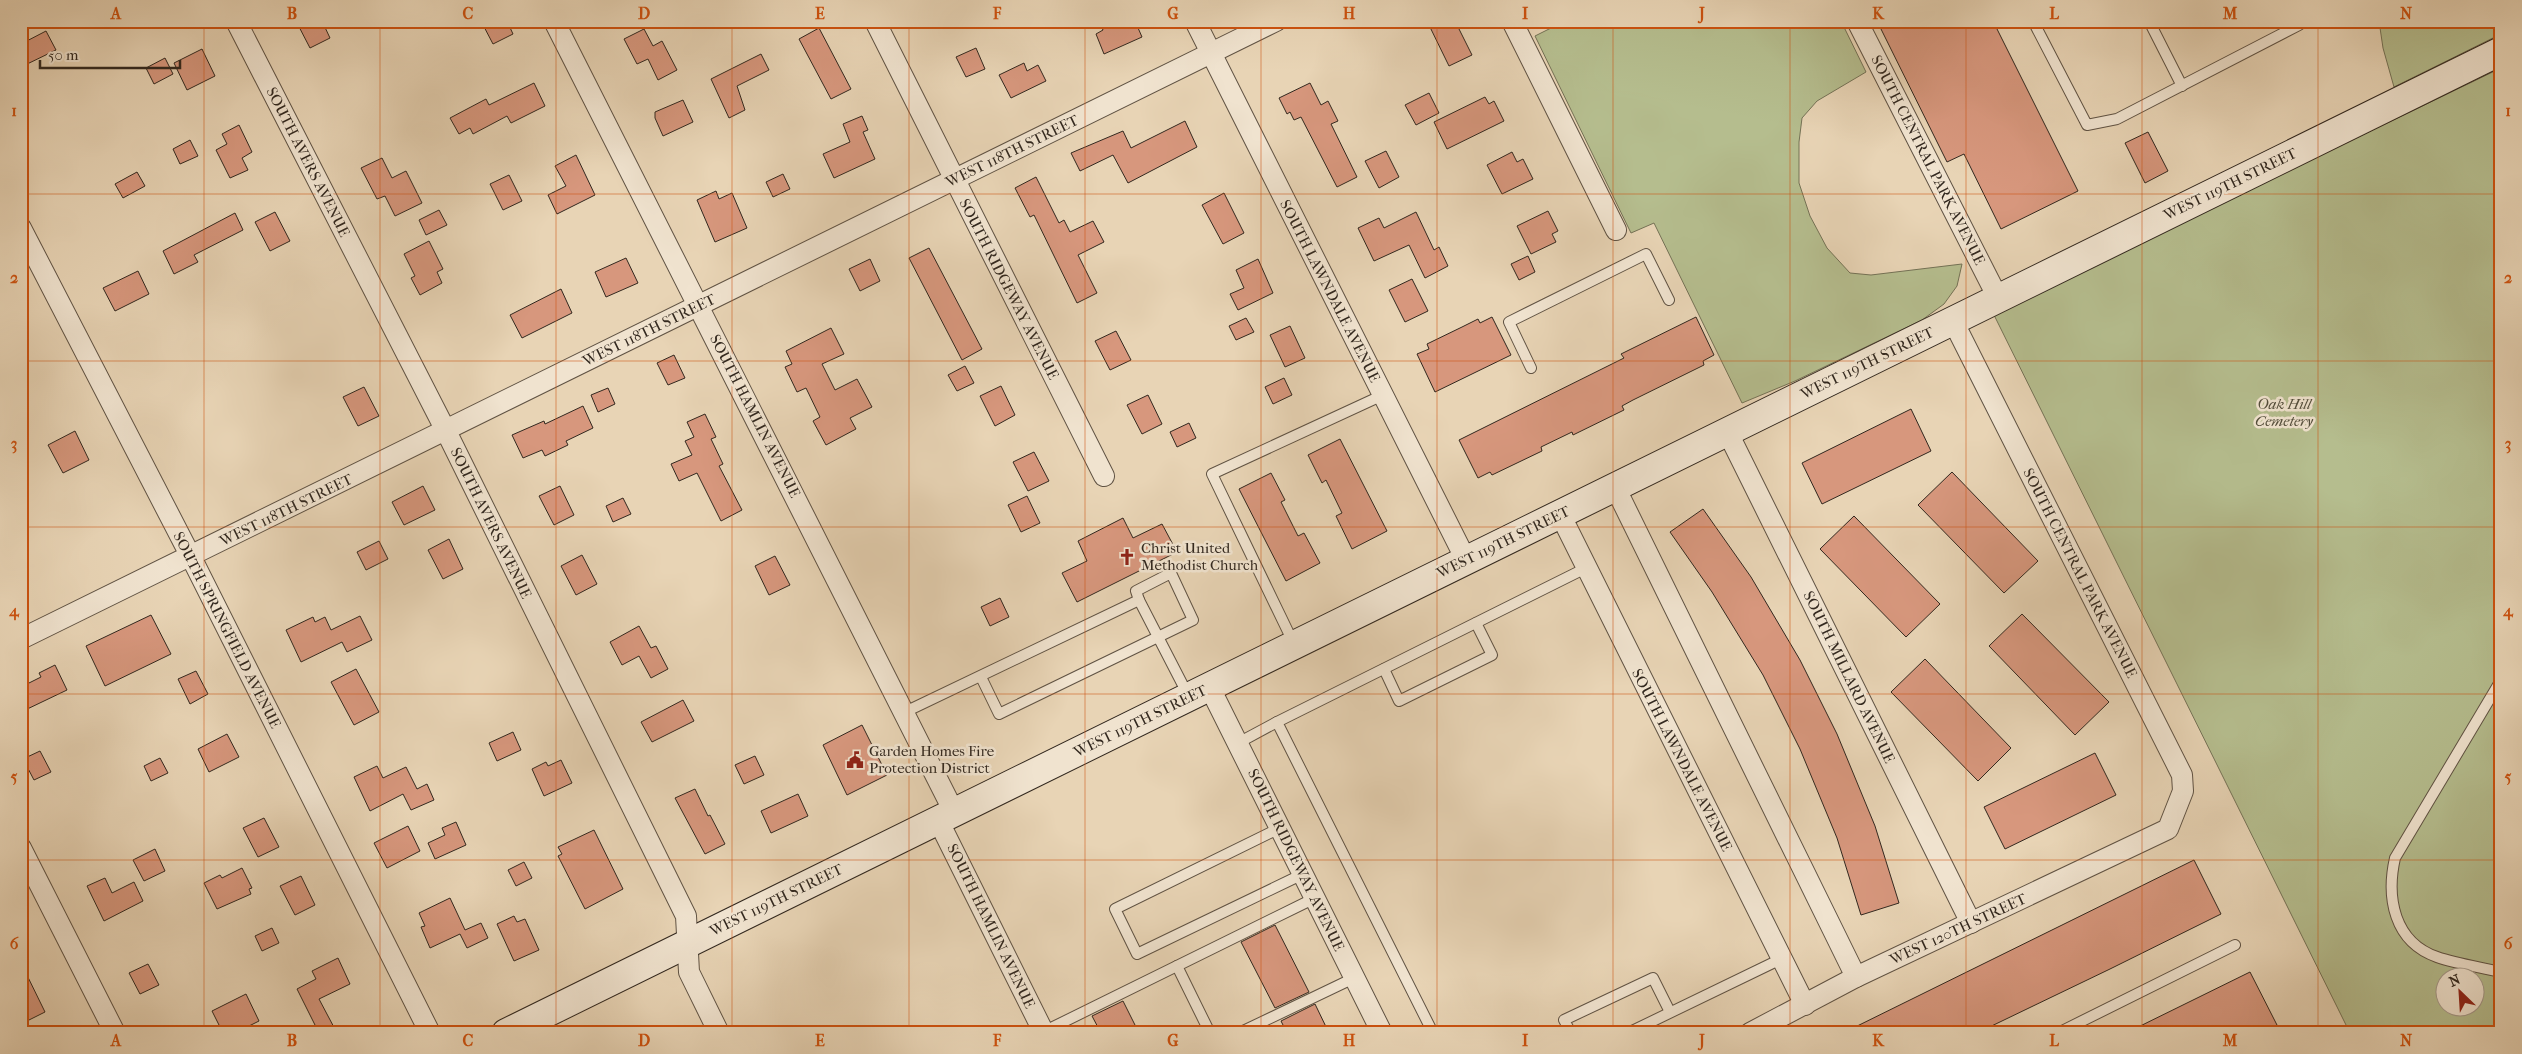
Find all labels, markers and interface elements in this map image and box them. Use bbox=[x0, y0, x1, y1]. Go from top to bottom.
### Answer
text: A bbox=[110, 4, 122, 23]
text: B bbox=[287, 4, 297, 23]
text: C bbox=[463, 4, 474, 23]
text: D bbox=[638, 4, 650, 23]
text: E bbox=[815, 4, 825, 23]
text: F bbox=[992, 4, 1002, 23]
text: G bbox=[1167, 4, 1179, 23]
text: H bbox=[1343, 4, 1356, 23]
text: I bbox=[1522, 4, 1529, 23]
text: J bbox=[1697, 4, 1705, 24]
text: K bbox=[1872, 4, 1885, 23]
text: L bbox=[2049, 4, 2059, 23]
text: M bbox=[2222, 4, 2238, 23]
text: N bbox=[2400, 4, 2413, 23]
scale bar bbox=[40, 38, 180, 70]
text: 50 m bbox=[48, 46, 79, 64]
street label: SOUTH CENTRAL PARK AVENUE bbox=[1867, 52, 1989, 268]
street label: SOUTH AVERS AVENUE bbox=[262, 84, 354, 240]
text: 1 bbox=[11, 101, 17, 120]
text: 1 bbox=[2505, 101, 2511, 120]
street label: WEST 118TH STREET bbox=[942, 111, 1082, 191]
street label: WEST 119TH STREET bbox=[2160, 144, 2300, 225]
street label: SOUTH RIDGEWAY AVENUE bbox=[955, 196, 1063, 382]
street label: SOUTH LAWNDALE AVENUE bbox=[1276, 197, 1384, 385]
text: 2 bbox=[10, 268, 18, 287]
text: 2 bbox=[2504, 268, 2512, 287]
street label: WEST 118TH STREET bbox=[579, 290, 719, 370]
street label: WEST 119TH STREET bbox=[1797, 323, 1937, 404]
street label: SOUTH HAMLIN AVENUE bbox=[706, 331, 804, 501]
park label: Oak Hill Cemetery bbox=[2255, 395, 2314, 430]
text: 3 bbox=[11, 434, 17, 454]
text: 3 bbox=[2505, 434, 2511, 454]
street label: SOUTH AVERS AVENUE bbox=[447, 445, 535, 601]
street label: SOUTH CENTRAL PARK AVENUE bbox=[2019, 465, 2141, 681]
street label: WEST 118TH STREET bbox=[216, 470, 356, 550]
street label: WEST 119TH STREET bbox=[1433, 502, 1573, 583]
street label: SOUTH SPRINGFIELD AVENUE bbox=[169, 529, 285, 731]
place label: Christ United Methodist Church bbox=[1141, 539, 1259, 574]
church icon: Christ United Methodist Church bbox=[1117, 547, 1137, 567]
street label: SOUTH MILLARD AVENUE bbox=[1799, 588, 1899, 766]
text: 4 bbox=[8, 601, 20, 621]
text: 4 bbox=[2502, 601, 2514, 621]
street label: SOUTH LAWNDALE AVENUE bbox=[1628, 666, 1736, 854]
street label: WEST 119TH STREET bbox=[1070, 681, 1210, 762]
place label: Garden Homes Fire Protection District bbox=[869, 742, 995, 777]
public building icon: Garden Homes Fire Protection District bbox=[845, 750, 865, 770]
street label: SOUTH RIDGEWAY AVENUE bbox=[1244, 766, 1348, 954]
text: 5 bbox=[11, 767, 18, 786]
text: 5 bbox=[2505, 767, 2512, 786]
street label: SOUTH HAMLIN AVENUE bbox=[943, 841, 1039, 1011]
street label: WEST 119TH STREET bbox=[706, 860, 846, 941]
street label: WEST 120TH STREET bbox=[1886, 889, 2030, 969]
text: 6 bbox=[10, 934, 19, 953]
text: 6 bbox=[2504, 934, 2513, 953]
north arrow bbox=[2434, 966, 2484, 1016]
text: N bbox=[2446, 971, 2463, 991]
text: A bbox=[110, 1031, 122, 1050]
text: B bbox=[287, 1031, 297, 1050]
text: C bbox=[463, 1031, 474, 1050]
text: D bbox=[638, 1031, 650, 1050]
text: E bbox=[815, 1031, 825, 1050]
text: F bbox=[992, 1031, 1002, 1050]
text: G bbox=[1167, 1031, 1179, 1050]
text: H bbox=[1343, 1031, 1356, 1050]
text: I bbox=[1522, 1031, 1529, 1050]
text: J bbox=[1697, 1031, 1705, 1051]
text: K bbox=[1872, 1031, 1885, 1050]
text: L bbox=[2049, 1031, 2059, 1050]
text: M bbox=[2222, 1031, 2238, 1050]
text: N bbox=[2400, 1031, 2413, 1050]

